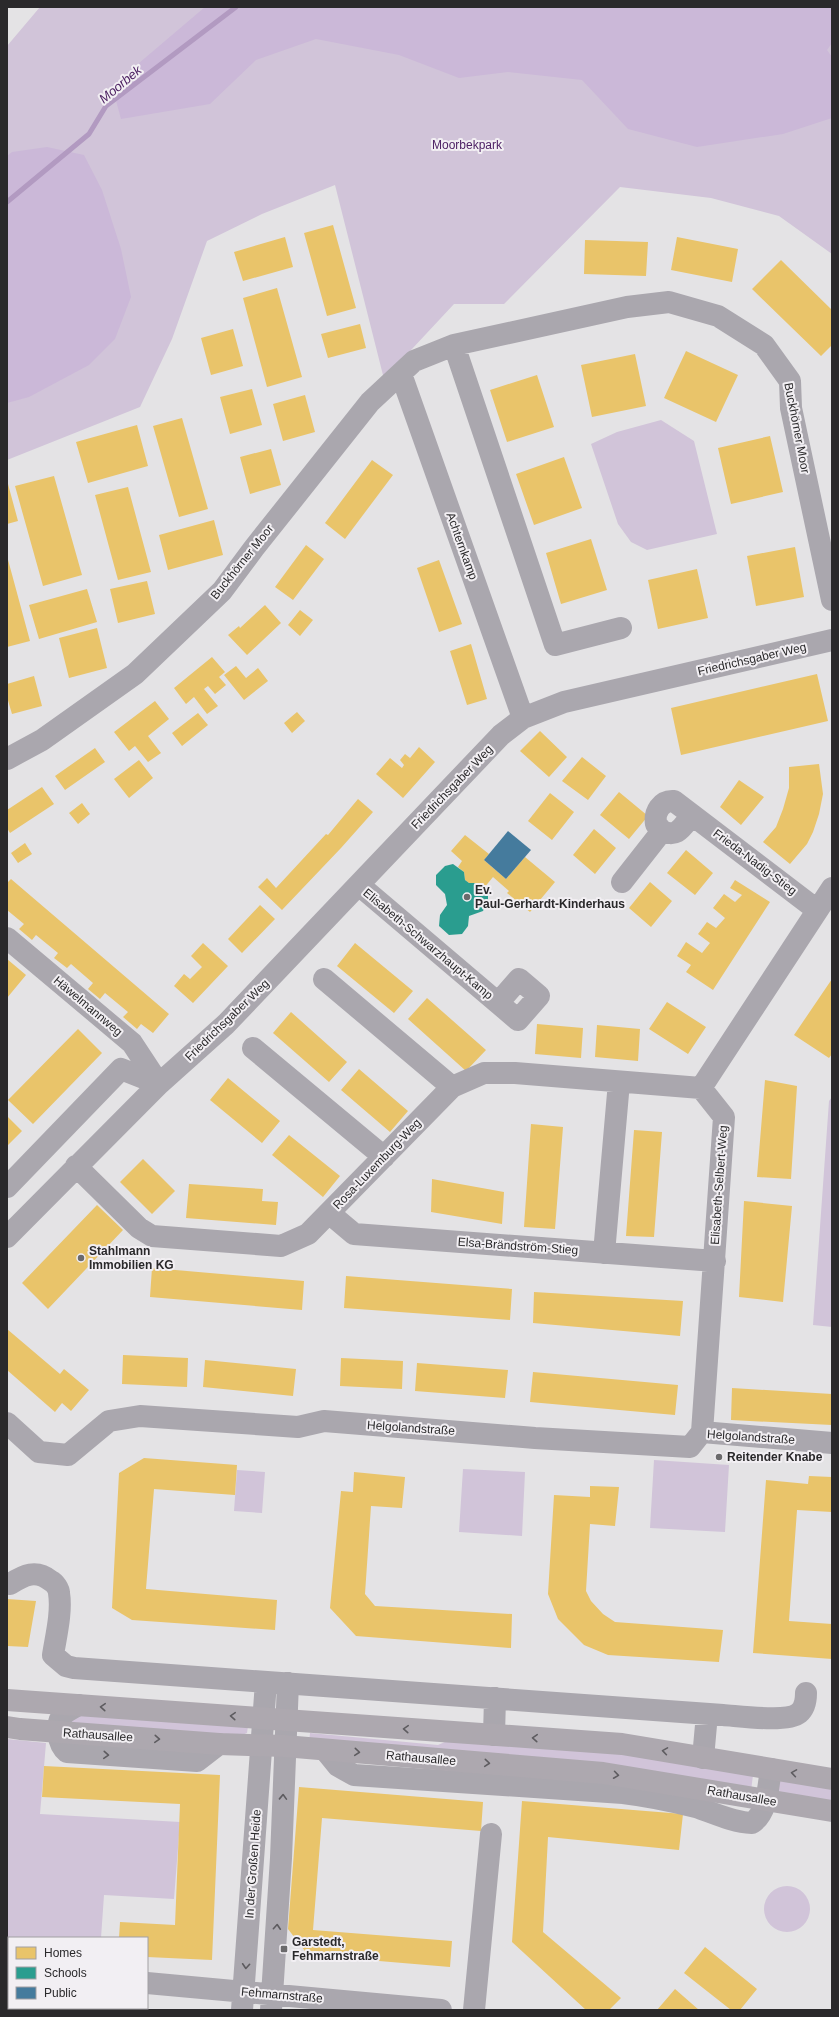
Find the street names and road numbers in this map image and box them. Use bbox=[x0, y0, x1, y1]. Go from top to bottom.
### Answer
street label: Buckhörner Moor bbox=[781, 381, 813, 475]
street label: Achternkamp bbox=[443, 510, 481, 582]
street label: Buckhörner Moor bbox=[208, 522, 276, 602]
street label: Friedrichsgaber Weg bbox=[696, 640, 808, 678]
street label: Friedrichsgaber Weg bbox=[408, 742, 496, 832]
street label: Frieda-Nadig-Stieg bbox=[711, 826, 799, 898]
street label: Elisabeth-Schwarzhaupt-Kamp bbox=[360, 886, 496, 1003]
street label: Häwelmannweg bbox=[51, 973, 125, 1039]
street label: Friedrichsgaber Weg bbox=[182, 976, 272, 1064]
street label: Rosa-Luxemburg-Weg bbox=[330, 1116, 424, 1212]
street label: Elisabeth-Selbert-Weg bbox=[708, 1125, 730, 1245]
street label: Elsa-Brändström-Stieg bbox=[457, 1235, 579, 1257]
street label: Helgolandstraße bbox=[367, 1418, 456, 1438]
street label: Helgolandstraße bbox=[707, 1427, 796, 1447]
street label: Rathausallee bbox=[63, 1726, 134, 1744]
street label: Rathausallee bbox=[385, 1748, 457, 1768]
street label: Rathausallee bbox=[706, 1783, 778, 1809]
street label: In der Großen Heide bbox=[242, 1809, 264, 1919]
street label: Fehmarnstraße bbox=[241, 1984, 324, 2006]

